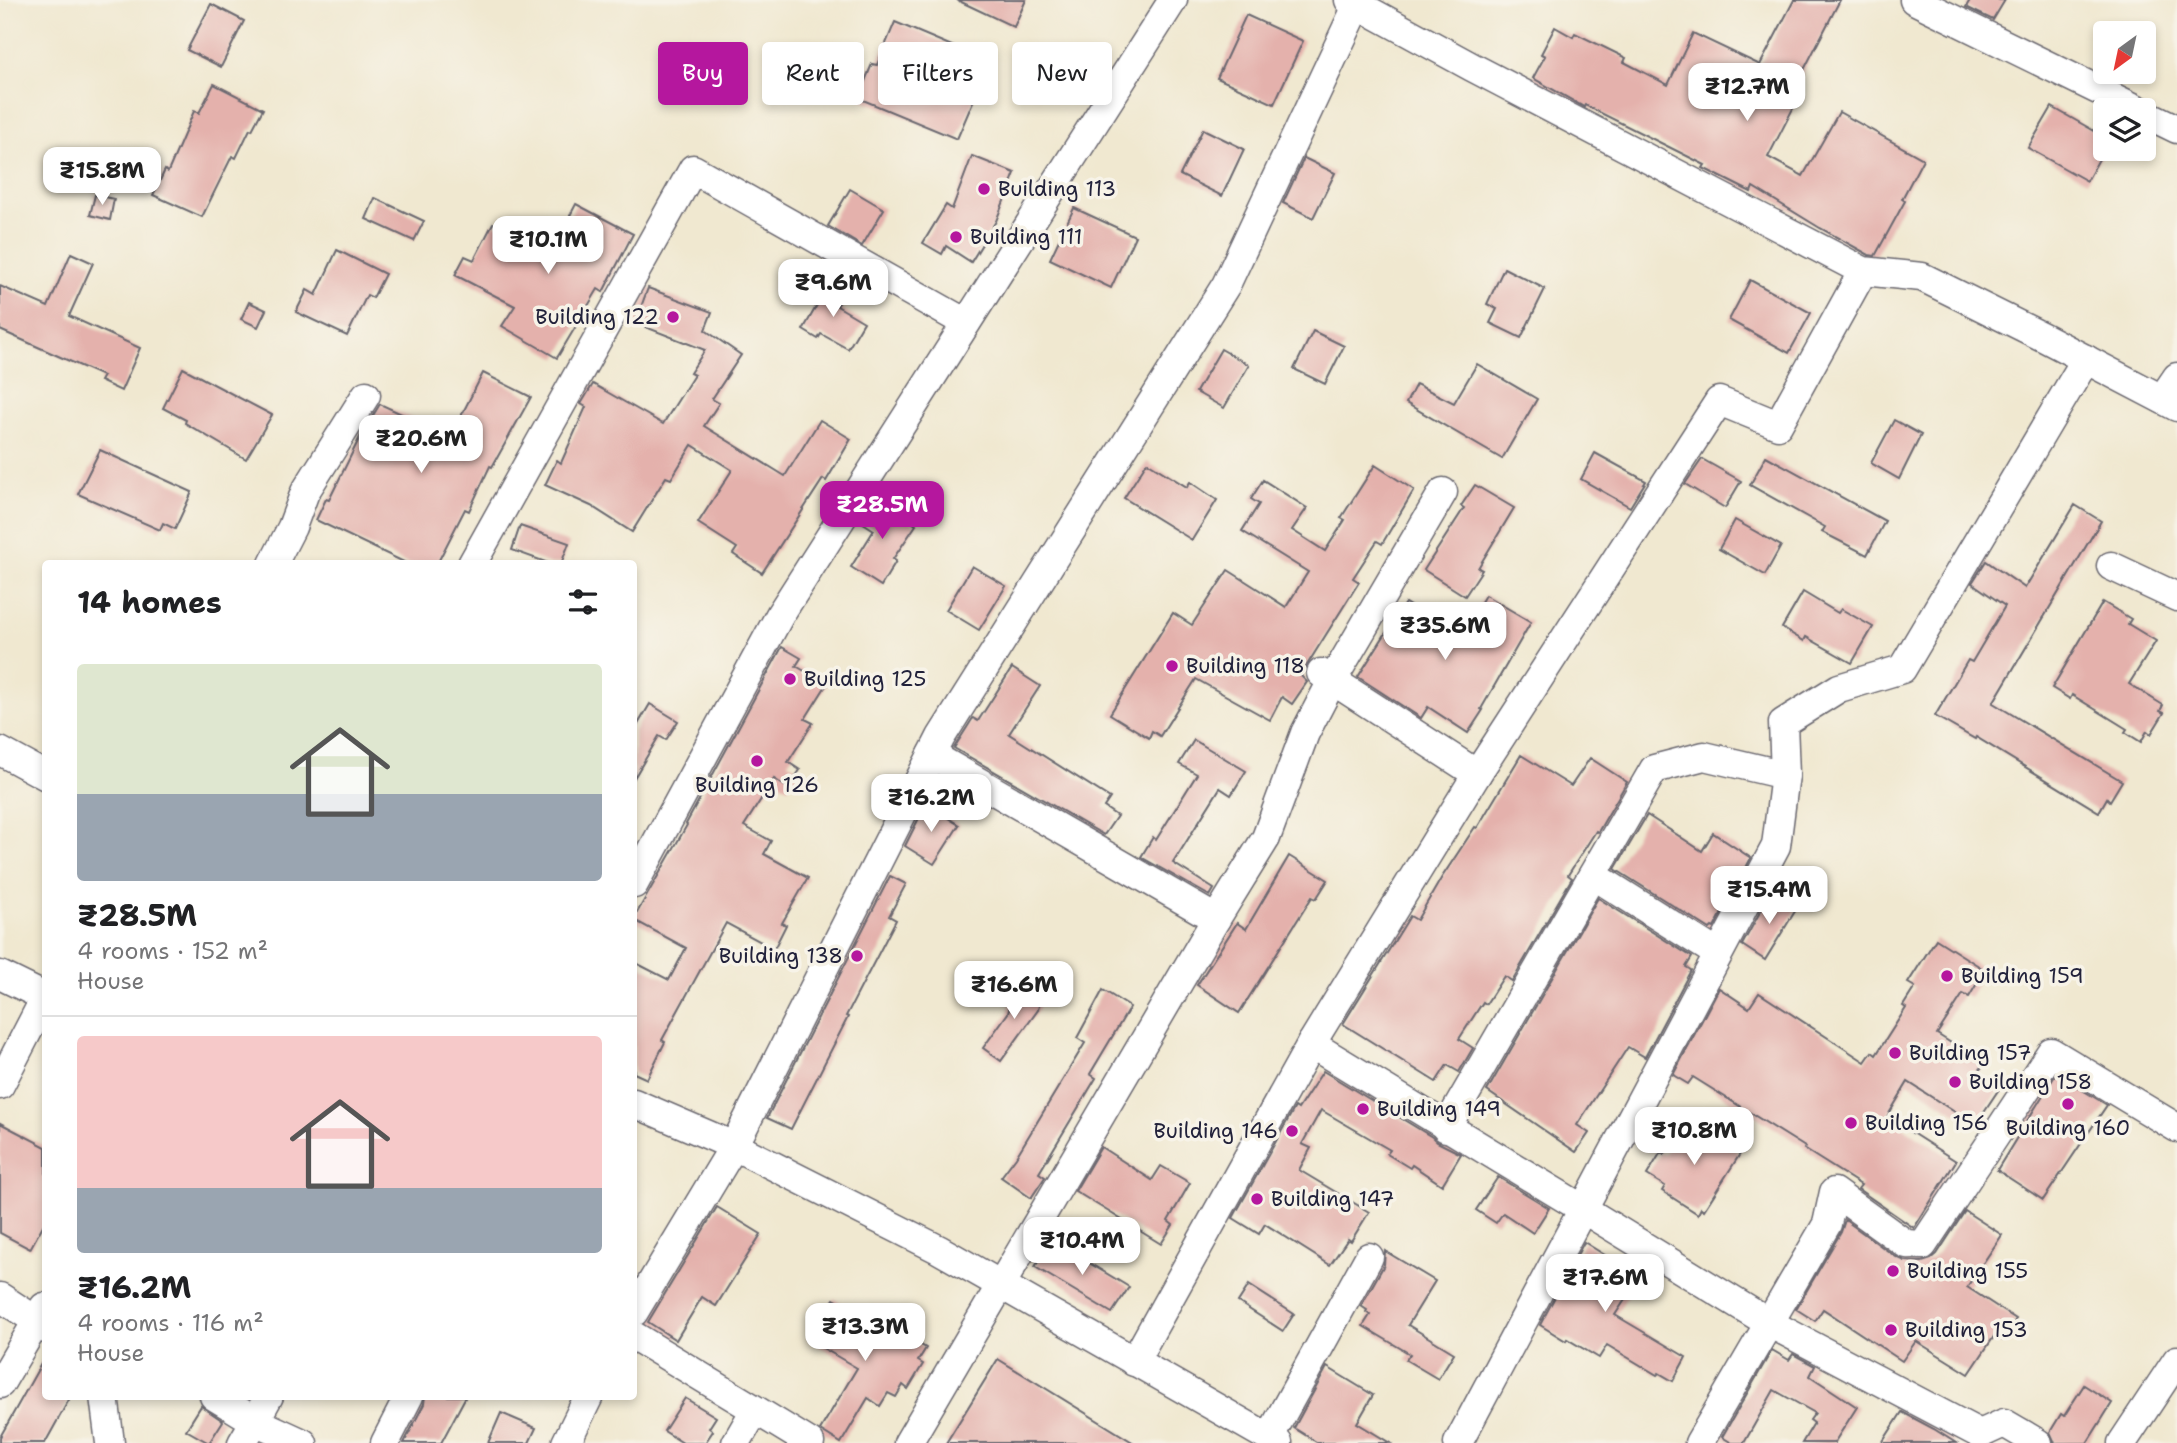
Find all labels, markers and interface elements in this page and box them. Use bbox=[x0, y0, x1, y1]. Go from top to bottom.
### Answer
north arrow bbox=[2093, 21, 2156, 84]
map controls bbox=[2093, 21, 2156, 161]
chip: Buy bbox=[658, 42, 748, 105]
chip: Rent bbox=[762, 42, 864, 105]
chip: Filters bbox=[878, 42, 998, 105]
chip: New bbox=[1012, 42, 1112, 105]
pin: ₹12.7M bbox=[1690, 64, 1804, 123]
text: ₹12.7M bbox=[1704, 71, 1790, 101]
button: layers bbox=[2093, 98, 2156, 161]
pin: ₹15.8M bbox=[45, 148, 159, 207]
text: ₹15.8M bbox=[59, 155, 145, 185]
place label: Building 113 bbox=[998, 175, 1116, 203]
marker: Building 113 bbox=[976, 181, 992, 197]
pin: ₹10.1M bbox=[491, 216, 605, 276]
place label: Building 111 bbox=[970, 223, 1083, 251]
text: ₹10.1M bbox=[508, 224, 588, 254]
marker: Building 111 bbox=[948, 229, 964, 245]
pin: ₹9.6M bbox=[784, 260, 882, 319]
text: ₹9.6M bbox=[794, 267, 872, 297]
place label: Building 122 bbox=[535, 303, 659, 331]
marker: Building 122 bbox=[665, 309, 681, 325]
pin: ₹20.6M bbox=[364, 416, 478, 475]
text: ₹20.6M bbox=[375, 423, 467, 453]
pin: ₹28.5M bbox=[825, 482, 939, 541]
text: ₹28.5M bbox=[836, 489, 928, 519]
text: 14 homes bbox=[77, 582, 222, 623]
icon: filters bbox=[564, 583, 602, 621]
pin: ₹35.6M bbox=[1388, 602, 1502, 662]
text: ₹35.6M bbox=[1399, 610, 1491, 640]
place label: Building 118 bbox=[1186, 652, 1305, 680]
marker: Building 118 bbox=[1164, 658, 1180, 674]
place label: Building 125 bbox=[804, 665, 926, 693]
marker: Building 125 bbox=[782, 671, 798, 687]
icon: home bbox=[277, 709, 403, 835]
marker: Building 126 bbox=[749, 753, 765, 769]
place label: Building 126 bbox=[695, 771, 819, 799]
pin: ₹16.2M bbox=[874, 774, 988, 834]
text: ₹16.2M bbox=[887, 782, 975, 812]
pin: ₹15.4M bbox=[1712, 866, 1826, 926]
text: ₹15.4M bbox=[1727, 874, 1811, 904]
text: ₹28.5M bbox=[77, 895, 197, 936]
text: 4 rooms · 152 m² bbox=[77, 936, 268, 966]
place label: Building 138 bbox=[719, 942, 843, 970]
marker: Building 138 bbox=[849, 948, 865, 964]
pin: ₹16.6M bbox=[957, 962, 1071, 1021]
place label: Building 159 bbox=[1961, 962, 2084, 990]
text: House bbox=[77, 966, 145, 996]
marker: Building 159 bbox=[1939, 968, 1955, 984]
text: ₹16.6M bbox=[970, 969, 1058, 999]
place label: Building 157 bbox=[1909, 1039, 2032, 1067]
marker: Building 157 bbox=[1887, 1045, 1903, 1061]
place label: Building 158 bbox=[1969, 1068, 2092, 1096]
marker: Building 158 bbox=[1947, 1074, 1963, 1090]
icon: home bbox=[277, 1081, 403, 1207]
place label: Building 149 bbox=[1377, 1095, 1501, 1123]
marker: Building 160 bbox=[2060, 1096, 2076, 1112]
marker: Building 149 bbox=[1355, 1101, 1371, 1117]
pin: ₹10.8M bbox=[1637, 1108, 1751, 1167]
place label: Building 156 bbox=[1865, 1109, 1988, 1137]
place label: Building 160 bbox=[2006, 1114, 2130, 1142]
text: ₹10.8M bbox=[1651, 1115, 1737, 1145]
marker: Building 156 bbox=[1843, 1115, 1859, 1131]
place label: Building 146 bbox=[1154, 1117, 1278, 1145]
marker: Building 146 bbox=[1284, 1123, 1300, 1139]
place label: Building 147 bbox=[1271, 1185, 1394, 1213]
marker: Building 147 bbox=[1249, 1191, 1265, 1207]
pin: ₹10.4M bbox=[1025, 1218, 1139, 1277]
text: ₹10.4M bbox=[1039, 1225, 1125, 1255]
pin: ₹17.6M bbox=[1548, 1254, 1662, 1314]
place label: Building 155 bbox=[1907, 1257, 2028, 1285]
text: ₹17.6M bbox=[1562, 1262, 1648, 1292]
marker: Building 155 bbox=[1885, 1263, 1901, 1279]
text: ₹16.2M bbox=[77, 1267, 191, 1308]
pin: ₹13.3M bbox=[808, 1304, 922, 1363]
text: 4 rooms · 116 m² bbox=[77, 1308, 264, 1338]
text: ₹13.3M bbox=[821, 1311, 909, 1341]
place label: Building 153 bbox=[1905, 1316, 2028, 1344]
marker: Building 153 bbox=[1883, 1322, 1899, 1338]
text: House bbox=[77, 1338, 145, 1368]

